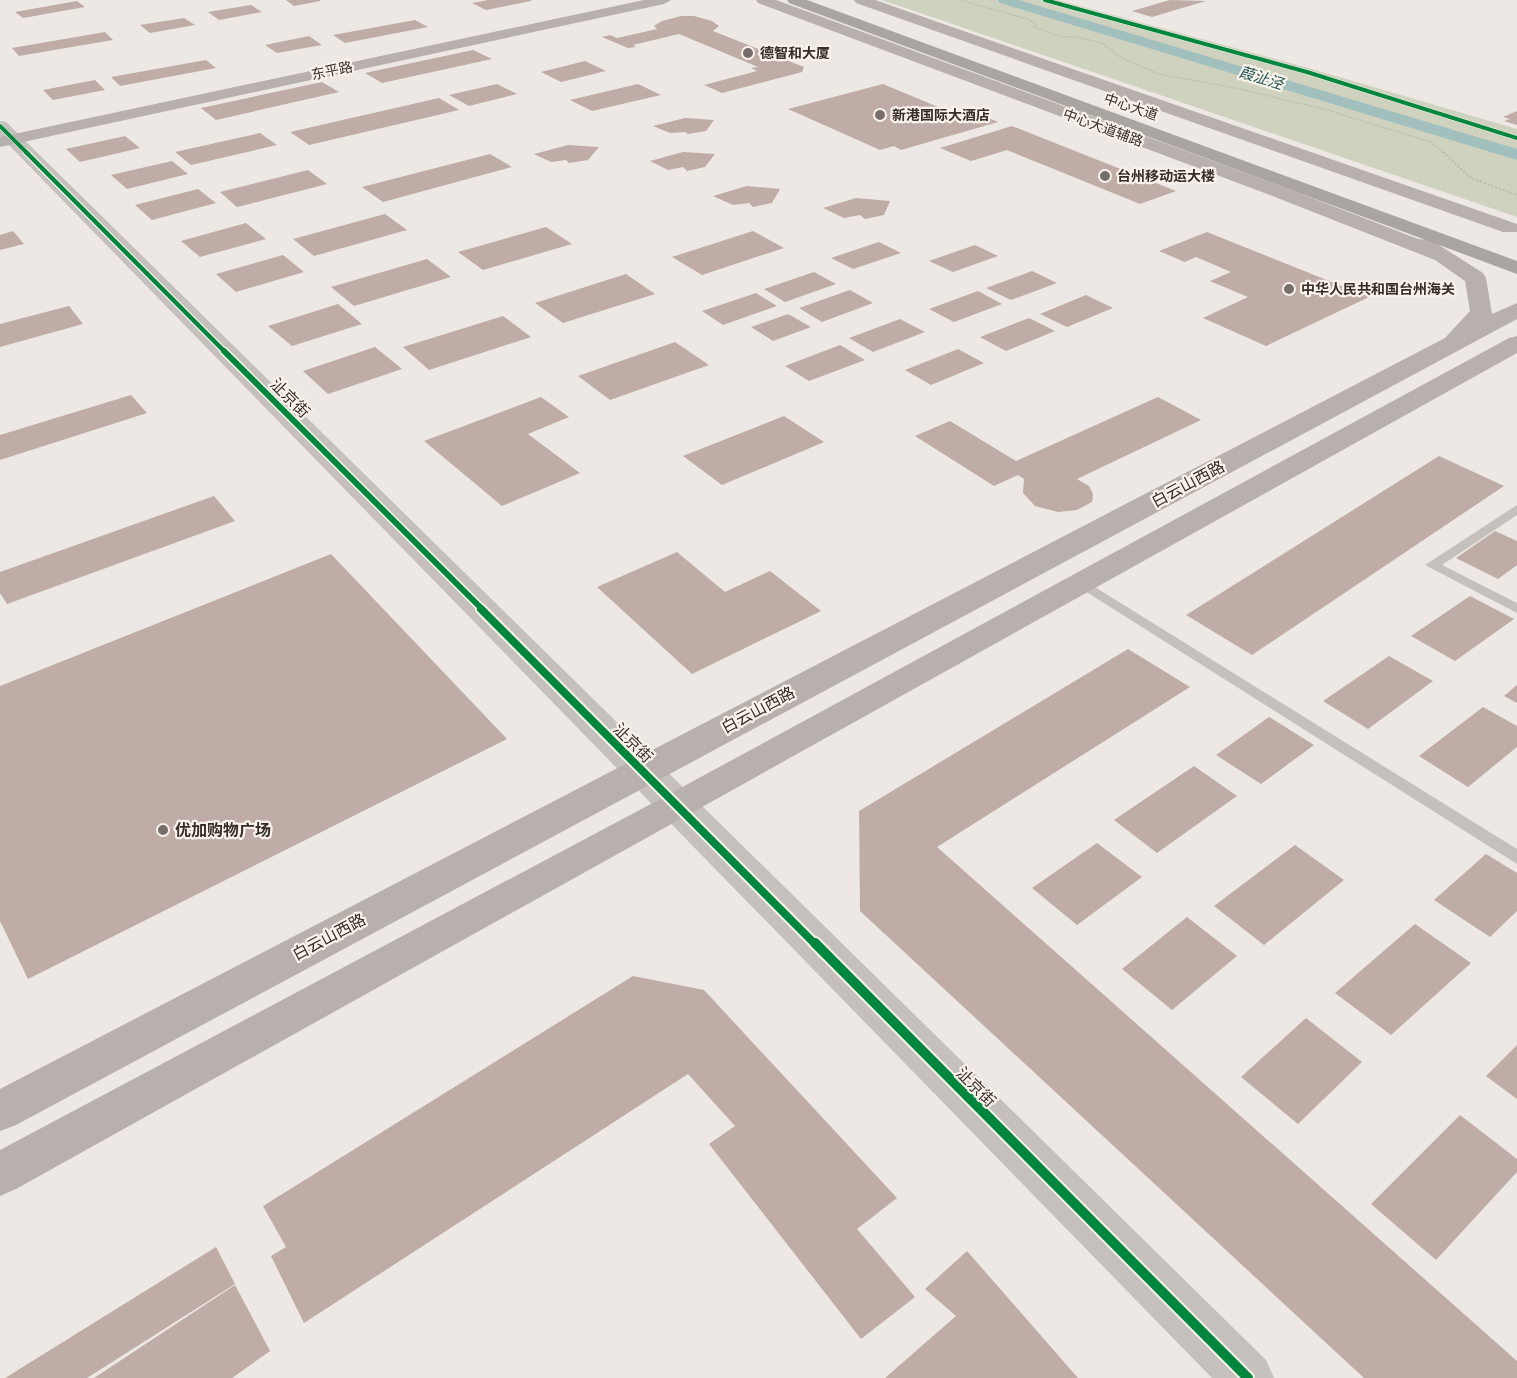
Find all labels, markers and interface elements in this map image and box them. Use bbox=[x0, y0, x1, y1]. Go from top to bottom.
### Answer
place label: 德智和大厦 bbox=[760, 45, 830, 62]
marker: 德智和大厦 bbox=[741, 46, 755, 60]
street label: 东平路 bbox=[310, 58, 354, 84]
water label: 葭沚泾 bbox=[1237, 63, 1287, 94]
street label: 中心大道 bbox=[1102, 90, 1160, 124]
street label: 中心大道辅路 bbox=[1061, 106, 1145, 150]
place label: 新港国际大酒店 bbox=[892, 107, 990, 124]
marker: 新港国际大酒店 bbox=[873, 108, 887, 122]
place label: 台州移动运大楼 bbox=[1117, 168, 1215, 185]
marker: 台州移动运大楼 bbox=[1098, 169, 1112, 183]
place label: 中华人民共和国台州海关 bbox=[1301, 281, 1455, 298]
marker: 中华人民共和国台州海关 bbox=[1282, 282, 1296, 296]
street label: 沚京街 bbox=[266, 374, 314, 422]
street label: 白云山西路 bbox=[1148, 457, 1228, 511]
street label: 白云山西路 bbox=[718, 683, 798, 737]
street label: 沚京街 bbox=[609, 719, 657, 767]
place label: 优加购物广场 bbox=[175, 821, 271, 840]
marker: 优加购物广场 bbox=[156, 823, 170, 837]
street label: 白云山西路 bbox=[289, 910, 369, 964]
street label: 沚京街 bbox=[952, 1063, 1000, 1111]

